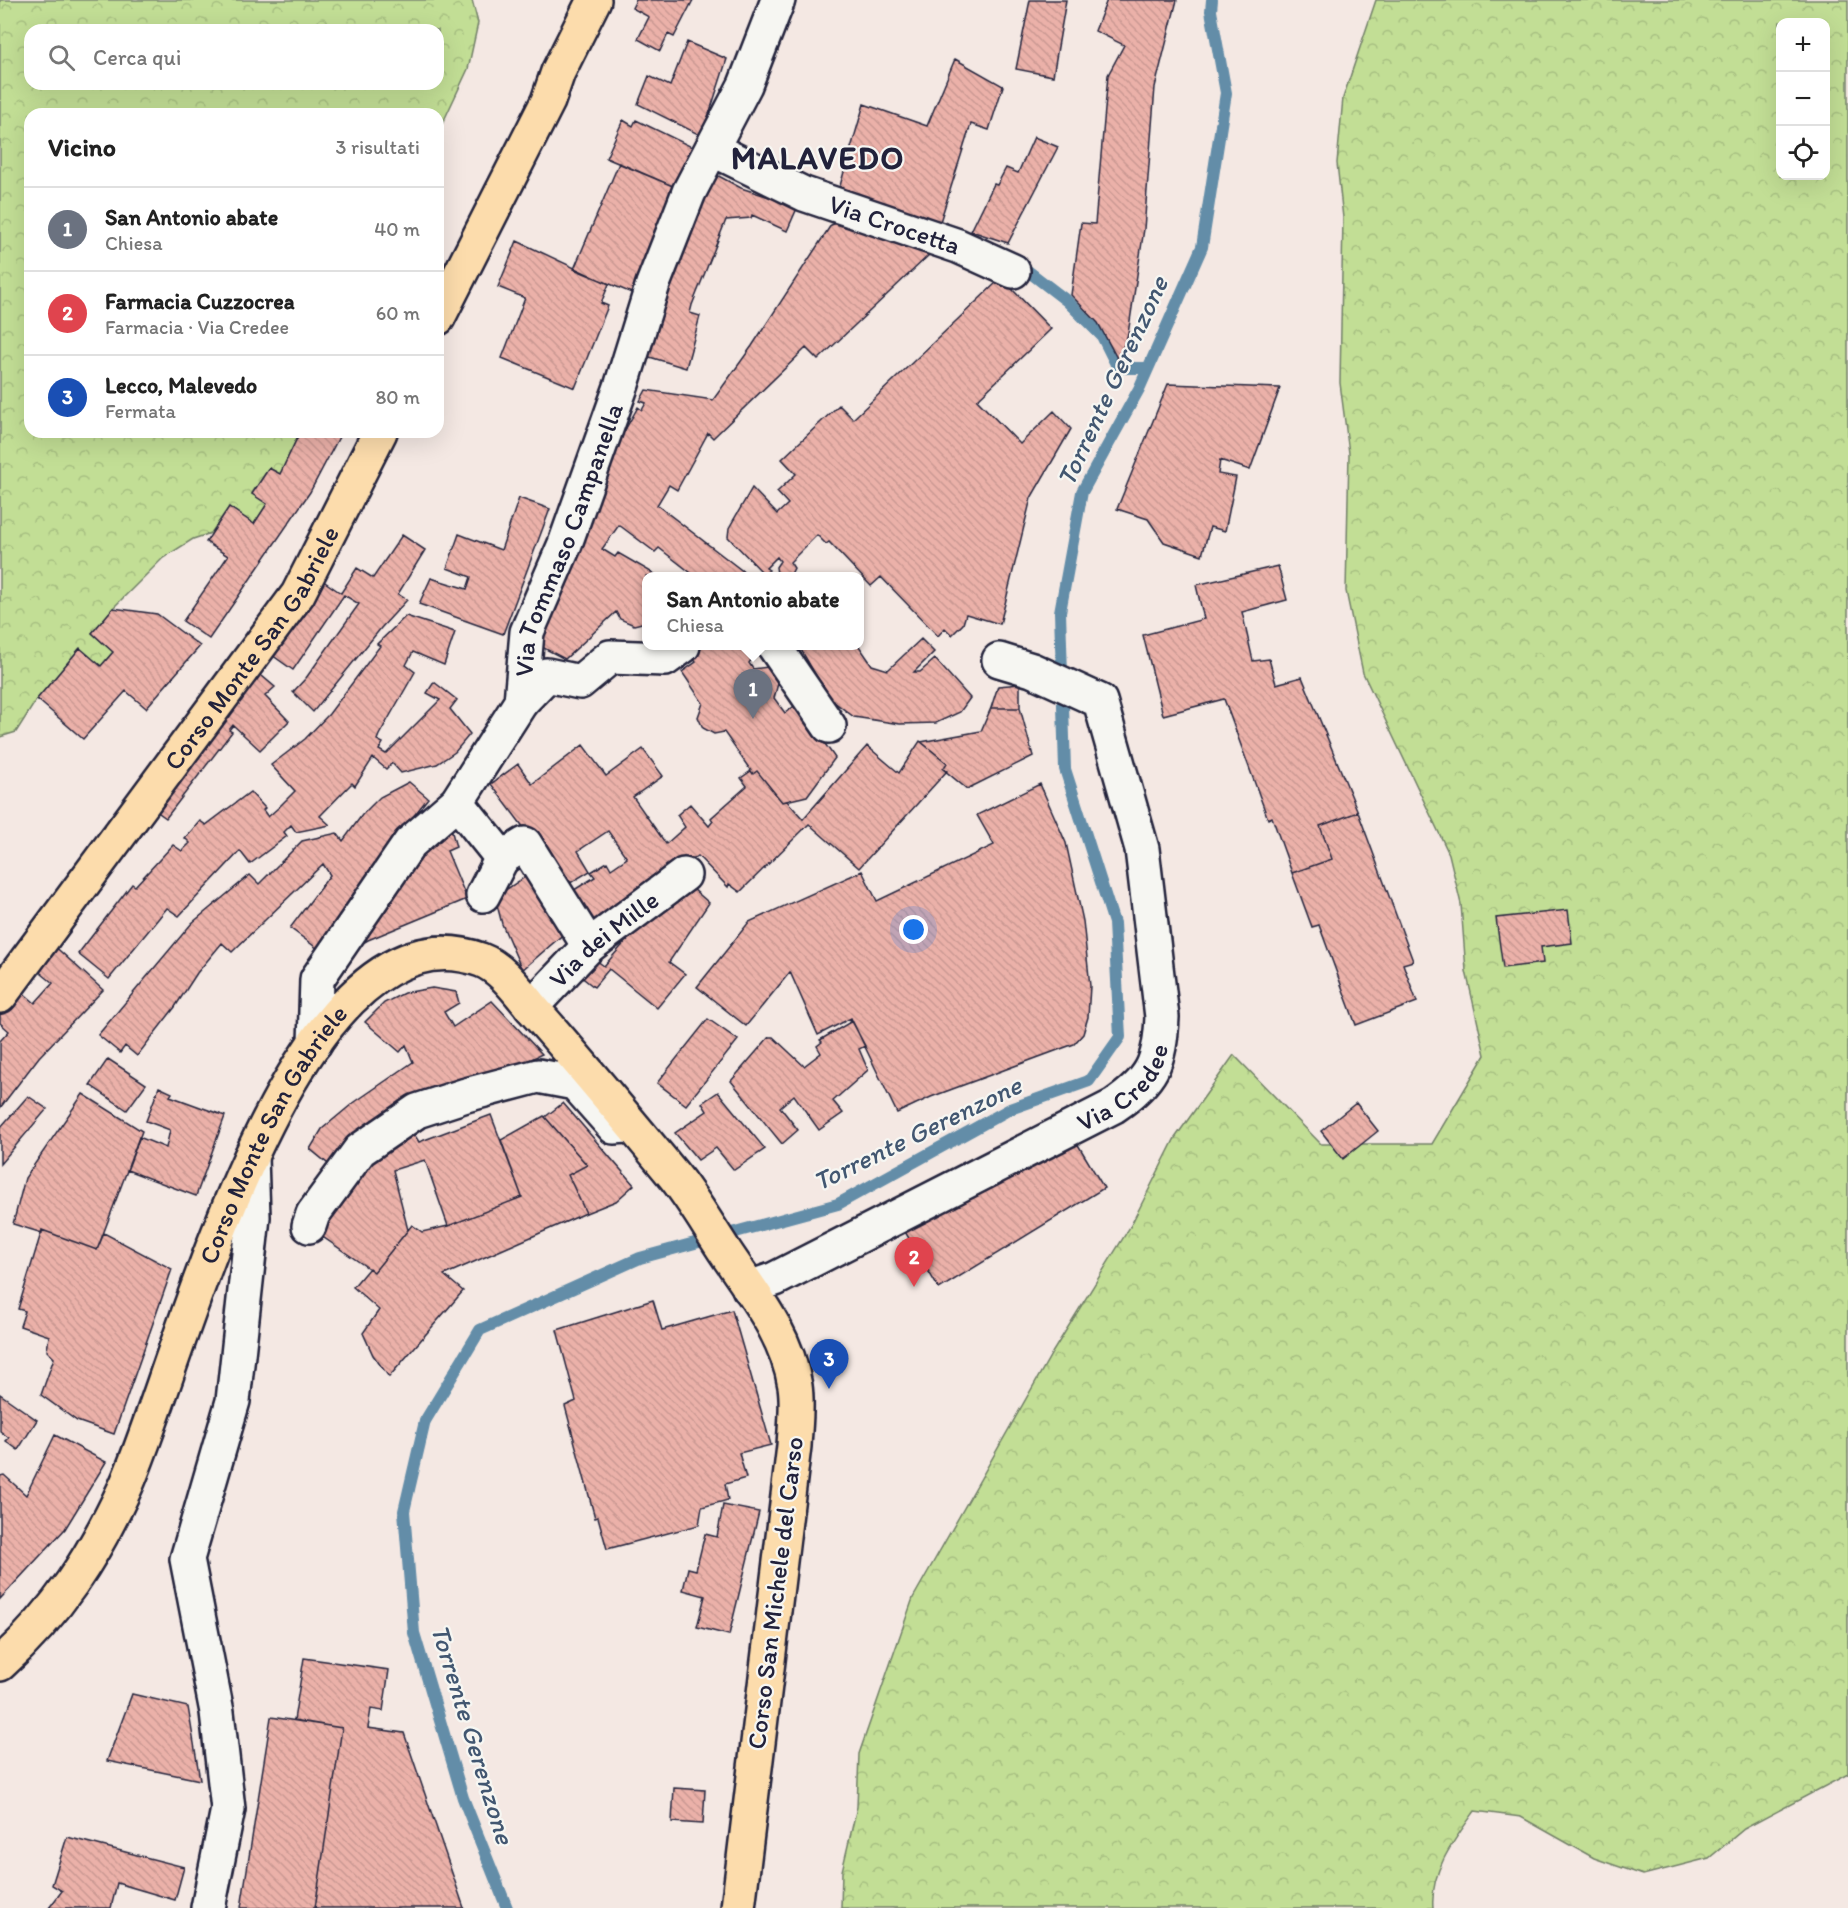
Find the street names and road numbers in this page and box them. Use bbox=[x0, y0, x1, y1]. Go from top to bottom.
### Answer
street label: Via Crocetta bbox=[825, 188, 965, 262]
street label: Via Tommaso Campanella bbox=[507, 398, 630, 678]
street label: Corso Monte San Gabriele bbox=[157, 520, 346, 776]
street label: Via dei Mille bbox=[542, 883, 665, 994]
street label: Corso Monte San Gabriele bbox=[192, 998, 354, 1268]
street label: Via Credee bbox=[1071, 1041, 1175, 1138]
street label: Corso San Michele del Carso bbox=[740, 1435, 810, 1751]

